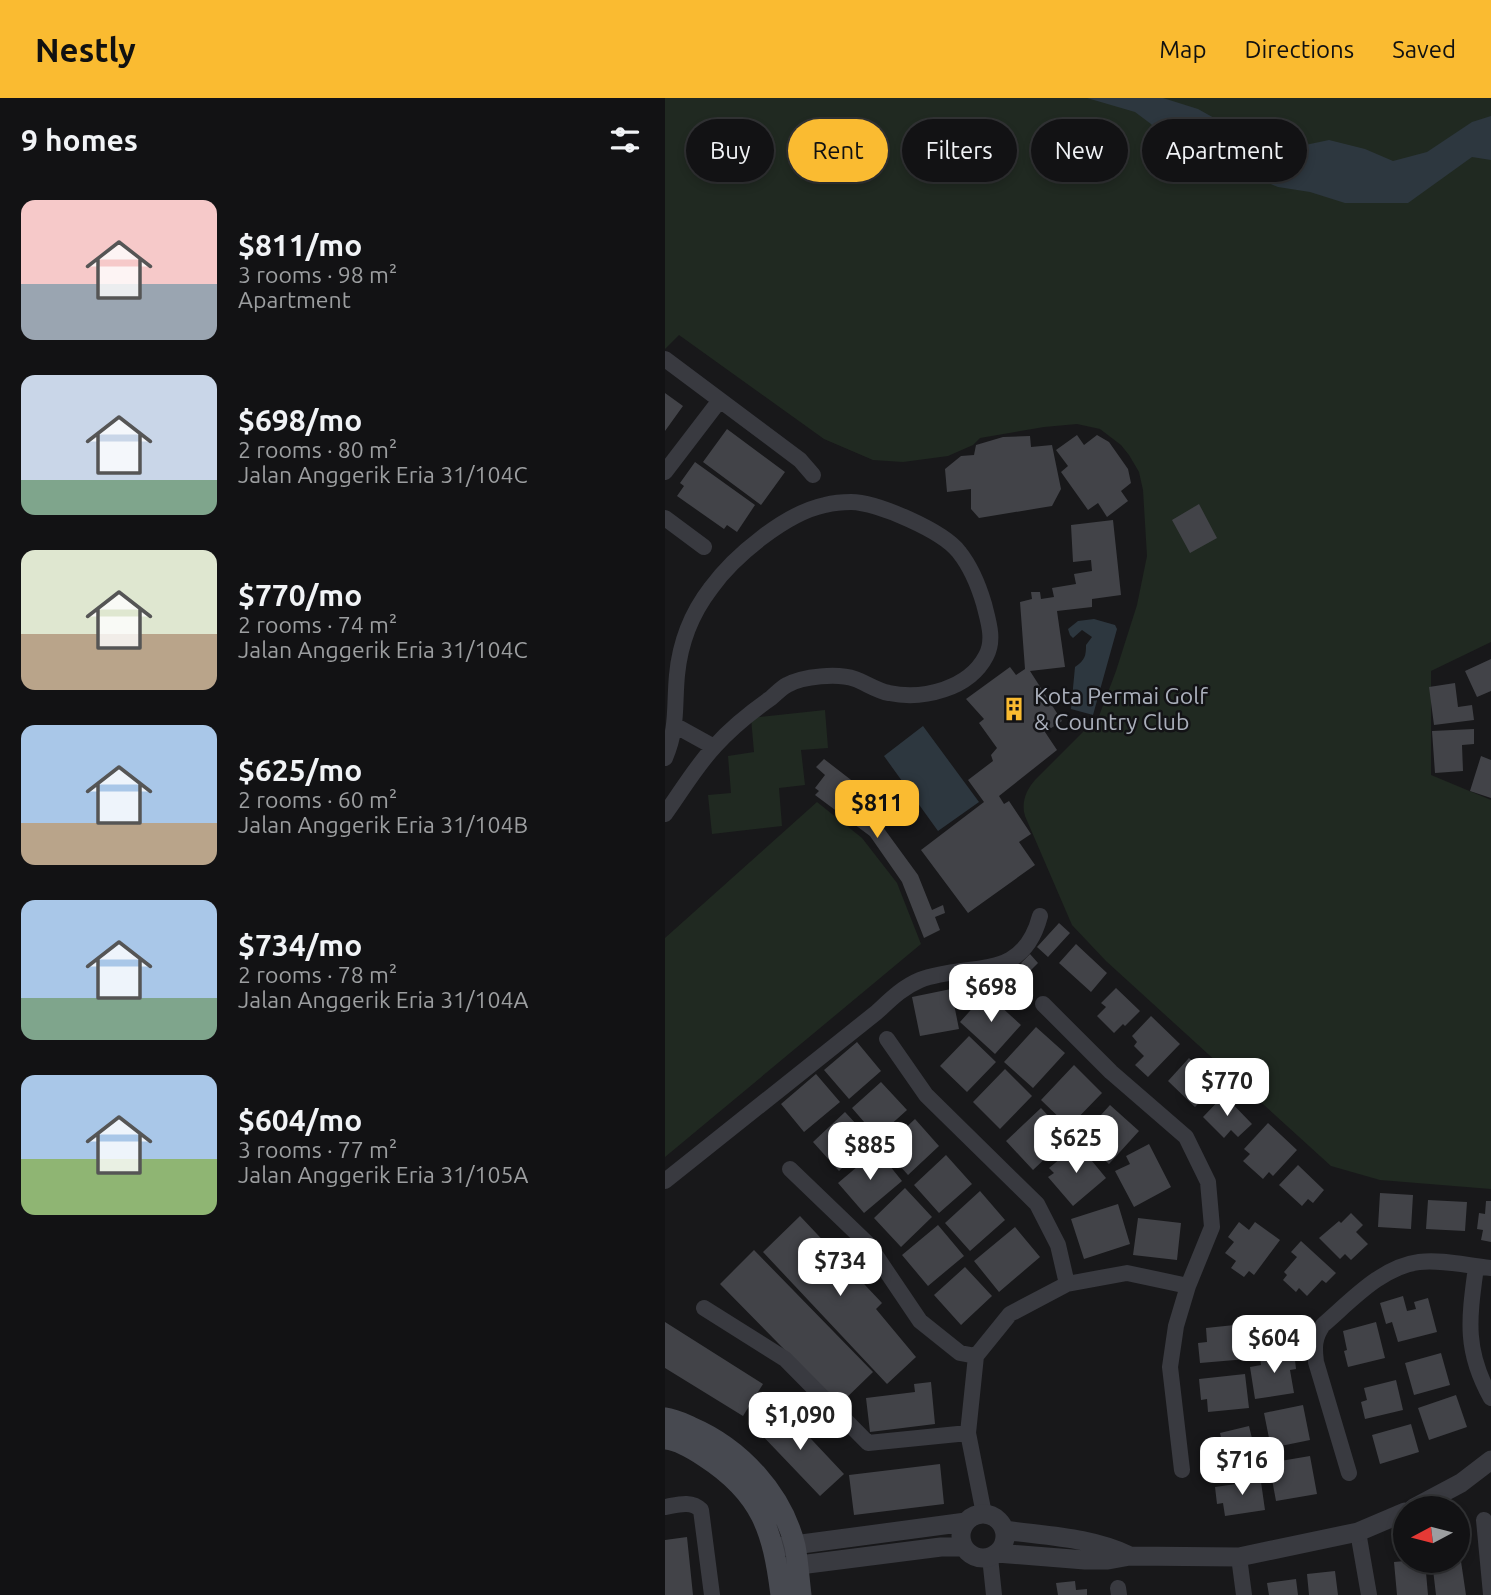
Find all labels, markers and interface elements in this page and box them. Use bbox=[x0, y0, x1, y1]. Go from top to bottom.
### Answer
text: Nestly bbox=[35, 31, 136, 68]
text: Map bbox=[1159, 36, 1206, 63]
text: Directions bbox=[1244, 36, 1354, 63]
text: Saved bbox=[1392, 36, 1456, 63]
chip: Buy bbox=[686, 119, 774, 182]
chip: Rent bbox=[788, 119, 888, 182]
chip: Filters bbox=[902, 119, 1017, 182]
chip: New bbox=[1031, 119, 1128, 182]
chip: Apartment bbox=[1142, 119, 1307, 182]
icon: filters bbox=[606, 121, 644, 159]
text: 9 homes bbox=[21, 123, 138, 157]
icon: home bbox=[77, 228, 161, 312]
text: $811/mo bbox=[238, 228, 362, 262]
text: 3 rooms · 98 m² bbox=[238, 262, 397, 287]
text: Apartment bbox=[238, 287, 351, 312]
icon: home bbox=[77, 403, 161, 487]
text: $698/mo bbox=[238, 403, 362, 437]
text: 2 rooms · 80 m² bbox=[238, 437, 397, 462]
text: Jalan Anggerik Eria 31/104C bbox=[238, 462, 528, 487]
icon: home bbox=[77, 578, 161, 662]
text: $770/mo bbox=[238, 578, 362, 612]
text: 2 rooms · 74 m² bbox=[238, 612, 397, 637]
text: Jalan Anggerik Eria 31/104C bbox=[238, 637, 528, 662]
place label: Kota Permai Golf & Country Club bbox=[1034, 683, 1208, 734]
building icon: Kota Permai Golf & Country Club bbox=[1000, 695, 1028, 723]
icon: home bbox=[77, 753, 161, 837]
text: $625/mo bbox=[238, 753, 362, 787]
pin: $811 bbox=[836, 780, 918, 840]
text: 2 rooms · 60 m² bbox=[238, 787, 397, 812]
text: $811 bbox=[851, 790, 903, 815]
text: Jalan Anggerik Eria 31/104B bbox=[238, 812, 528, 837]
icon: home bbox=[77, 928, 161, 1012]
text: $734/mo bbox=[238, 928, 362, 962]
text: 2 rooms · 78 m² bbox=[238, 962, 397, 987]
pin: $698 bbox=[950, 964, 1032, 1024]
text: $698 bbox=[965, 974, 1017, 999]
text: Jalan Anggerik Eria 31/104A bbox=[238, 987, 528, 1012]
pin: $770 bbox=[1186, 1058, 1268, 1118]
text: $770 bbox=[1201, 1068, 1253, 1093]
icon: home bbox=[77, 1103, 161, 1187]
text: $604/mo bbox=[238, 1103, 362, 1137]
pin: $625 bbox=[1035, 1116, 1117, 1175]
pin: $885 bbox=[829, 1122, 911, 1182]
text: $625 bbox=[1050, 1125, 1102, 1150]
text: $885 bbox=[844, 1132, 896, 1157]
text: 3 rooms · 77 m² bbox=[238, 1137, 397, 1162]
text: Jalan Anggerik Eria 31/105A bbox=[238, 1162, 528, 1187]
pin: $734 bbox=[799, 1238, 881, 1298]
text: $734 bbox=[814, 1248, 866, 1273]
pin: $604 bbox=[1233, 1316, 1315, 1375]
text: $604 bbox=[1248, 1325, 1300, 1350]
pin: $1,090 bbox=[743, 1392, 857, 1452]
text: $1,090 bbox=[765, 1402, 835, 1427]
pin: $716 bbox=[1201, 1438, 1283, 1497]
text: $716 bbox=[1216, 1447, 1268, 1472]
north arrow bbox=[1393, 1496, 1470, 1573]
map controls bbox=[1393, 1496, 1470, 1573]

